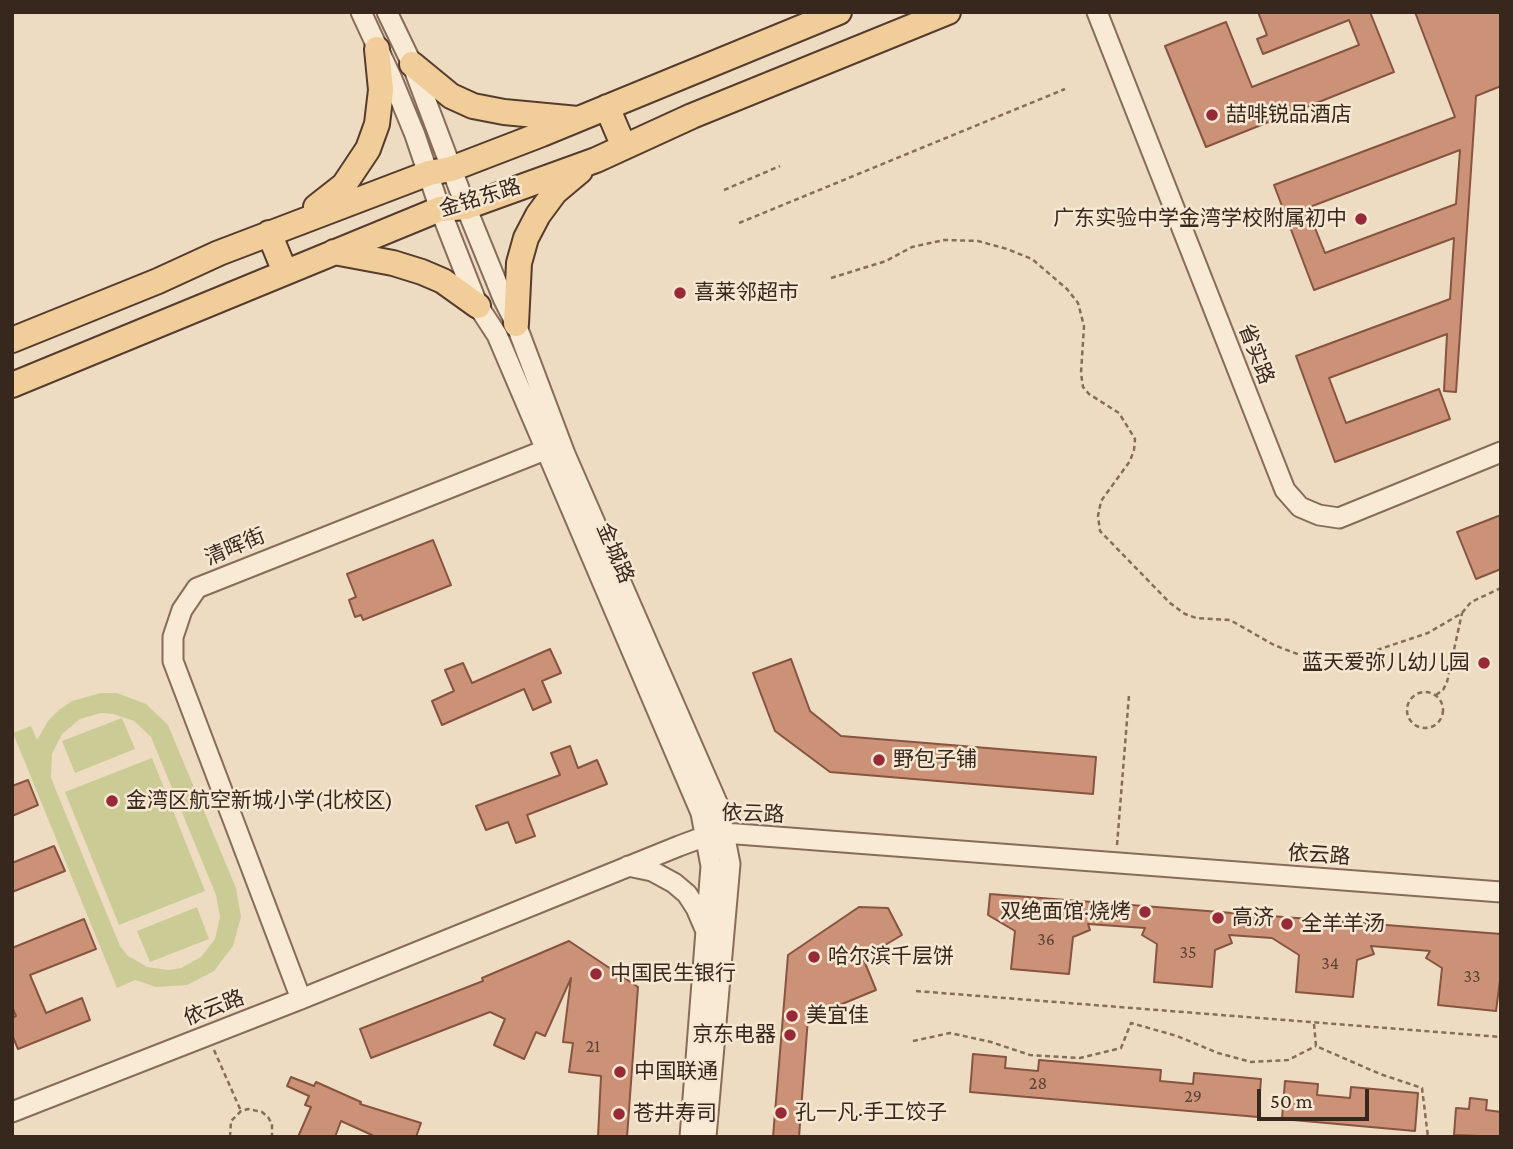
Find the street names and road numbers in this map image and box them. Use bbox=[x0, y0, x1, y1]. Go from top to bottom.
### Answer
street label: 金铭东路 bbox=[436, 174, 524, 222]
street label: 省实路 bbox=[1233, 320, 1279, 388]
street label: 金城路 bbox=[591, 519, 639, 587]
street label: 清晖街 bbox=[201, 523, 269, 571]
street label: 依云路 bbox=[721, 800, 785, 828]
street label: 依云路 bbox=[1287, 840, 1351, 870]
street label: 依云路 bbox=[180, 985, 248, 1031]

